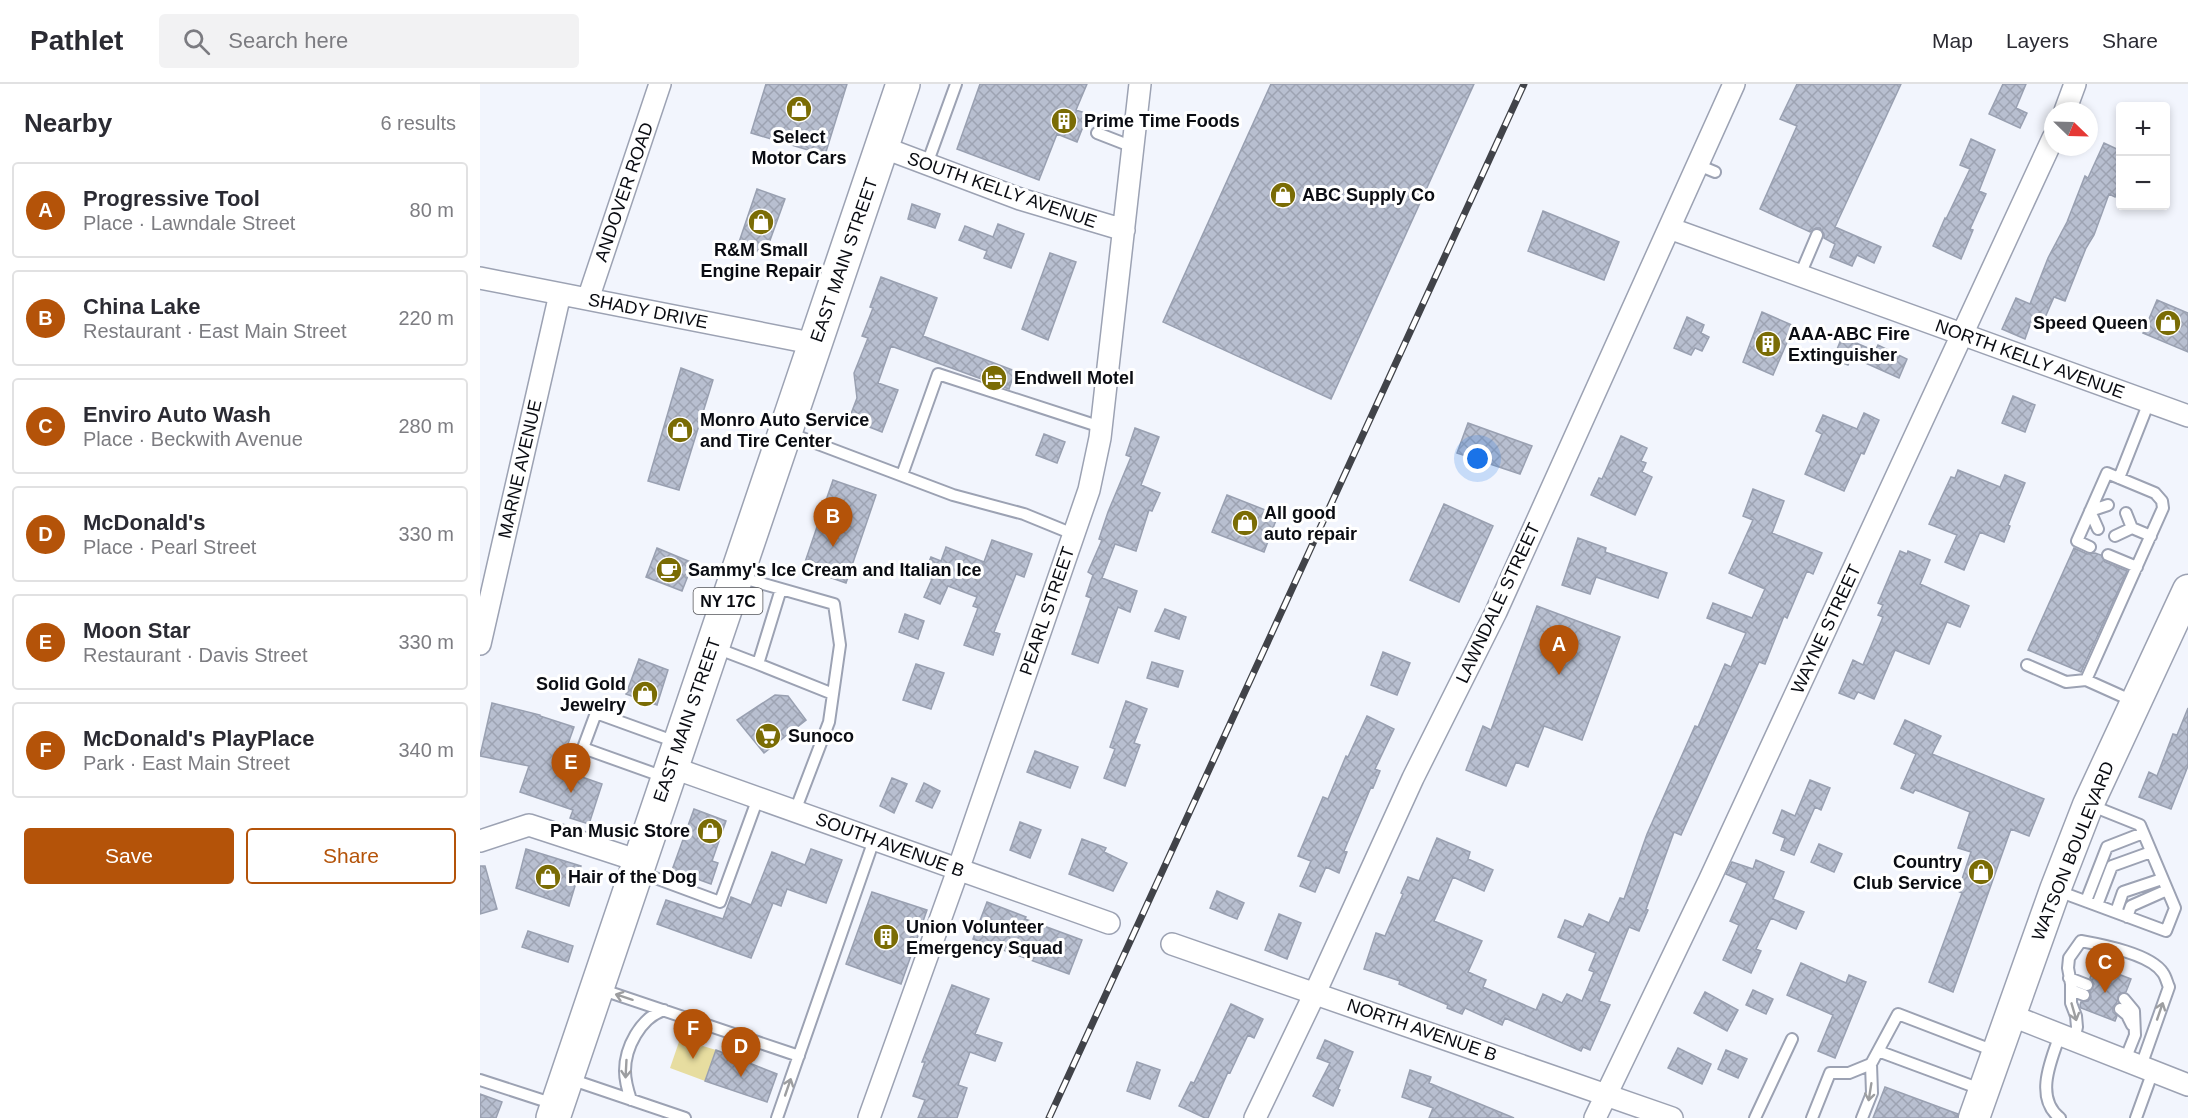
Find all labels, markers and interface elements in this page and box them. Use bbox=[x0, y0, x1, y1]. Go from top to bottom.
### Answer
search box bbox=[159, 14, 579, 68]
text: Pathlet bbox=[30, 25, 123, 56]
icon: search bbox=[180, 25, 213, 58]
text: Search here bbox=[228, 28, 348, 53]
text: Map bbox=[1932, 29, 1973, 52]
text: Layers bbox=[2006, 29, 2069, 52]
text: Share bbox=[2102, 29, 2158, 52]
shop icon: Select Motor Cars bbox=[784, 94, 814, 124]
north arrow bbox=[2044, 102, 2098, 156]
map controls bbox=[2116, 102, 2170, 210]
button: + bbox=[2116, 102, 2170, 156]
building icon: Prime Time Foods bbox=[1049, 106, 1079, 136]
text: Nearby bbox=[24, 108, 112, 138]
place label: Prime Time Foods bbox=[1084, 111, 1240, 131]
text: 6 results bbox=[380, 112, 456, 134]
street label: ANDOVER ROAD bbox=[591, 120, 657, 264]
place label: Select Motor Cars bbox=[751, 127, 847, 168]
street label: SOUTH KELLY AVENUE bbox=[905, 148, 1099, 232]
button: − bbox=[2116, 156, 2170, 210]
street label: EAST MAIN STREET bbox=[806, 175, 882, 345]
shop icon: ABC Supply Co bbox=[1268, 180, 1298, 210]
place label: ABC Supply Co bbox=[1302, 185, 1435, 205]
text: Progressive Tool bbox=[83, 186, 260, 211]
text: A bbox=[38, 199, 53, 221]
text: 80 m bbox=[410, 199, 454, 221]
shop icon: R&M Small Engine Repair bbox=[746, 207, 776, 237]
text: Place · Lawndale Street bbox=[83, 212, 295, 234]
place label: R&M Small Engine Repair bbox=[700, 240, 822, 281]
street label: SHADY DRIVE bbox=[586, 290, 710, 332]
text: China Lake bbox=[83, 294, 200, 319]
text: B bbox=[38, 307, 53, 329]
text: 220 m bbox=[398, 307, 454, 329]
shop icon: Speed Queen bbox=[2153, 308, 2183, 338]
place label: Speed Queen bbox=[2033, 313, 2148, 333]
street label: NORTH KELLY AVENUE bbox=[1933, 315, 2127, 403]
text: Restaurant · East Main Street bbox=[83, 320, 346, 342]
place label: AAA-ABC Fire Extinguisher bbox=[1788, 324, 1910, 365]
building icon: AAA-ABC Fire Extinguisher bbox=[1753, 329, 1783, 359]
hotel icon: Endwell Motel bbox=[979, 363, 1009, 393]
place label: Endwell Motel bbox=[1014, 368, 1134, 388]
street label: MARNE AVENUE bbox=[494, 398, 546, 540]
text: Enviro Auto Wash bbox=[83, 402, 271, 427]
place label: Monro Auto Service and Tire Center bbox=[700, 410, 869, 451]
text: C bbox=[38, 415, 53, 437]
text: 280 m bbox=[398, 415, 454, 437]
shop icon: Monro Auto Service and Tire Center bbox=[665, 415, 695, 445]
text: Place · Beckwith Avenue bbox=[83, 428, 303, 450]
your location bbox=[1463, 444, 1492, 473]
pin: B bbox=[814, 498, 852, 547]
place label: All good auto repair bbox=[1264, 503, 1357, 544]
shop icon: All good auto repair bbox=[1230, 508, 1260, 538]
text: McDonald's bbox=[83, 510, 206, 535]
street label: LAWNDALE STREET bbox=[1452, 520, 1544, 686]
text: D bbox=[38, 523, 53, 545]
text: 330 m bbox=[398, 523, 454, 545]
text: Place · Pearl Street bbox=[83, 536, 256, 558]
street label: PEARL STREET bbox=[1016, 544, 1078, 678]
cafe icon: Sammy's Ice Cream and Italian Ice bbox=[654, 555, 684, 585]
place label: Sammy's Ice Cream and Italian Ice bbox=[688, 560, 981, 580]
street label: WAYNE STREET bbox=[1787, 561, 1865, 697]
road number: NY 17C bbox=[694, 588, 762, 614]
text: Moon Star bbox=[83, 618, 191, 643]
pin: A bbox=[1540, 626, 1578, 675]
text: E bbox=[39, 631, 52, 653]
text: 330 m bbox=[398, 631, 454, 653]
street label: EAST MAIN STREET bbox=[649, 635, 725, 805]
text: Restaurant · Davis Street bbox=[83, 644, 308, 666]
place label: Solid Gold Jewelry bbox=[536, 674, 626, 715]
shop icon: Solid Gold Jewelry bbox=[630, 679, 660, 709]
supermarket icon: Sunoco bbox=[753, 721, 783, 751]
text: McDonald's PlayPlace bbox=[83, 726, 314, 751]
place label: Sunoco bbox=[788, 726, 854, 746]
text: F bbox=[39, 739, 52, 761]
text: 340 m bbox=[398, 739, 454, 761]
pin: E bbox=[552, 744, 590, 793]
text: Park · East Main Street bbox=[83, 752, 290, 774]
street label: WATSON BOULEVARD bbox=[2028, 758, 2118, 944]
street label: SOUTH AVENUE B bbox=[813, 809, 967, 881]
shop icon: Pan Music Store bbox=[695, 816, 725, 846]
place label: Pan Music Store bbox=[550, 821, 690, 841]
button: Save bbox=[24, 828, 234, 884]
button: Share bbox=[246, 828, 456, 884]
place label: Country Club Service bbox=[1853, 852, 1962, 893]
shop icon: Country Club Service bbox=[1966, 857, 1996, 887]
shop icon: Hair of the Dog bbox=[533, 862, 563, 892]
place label: Hair of the Dog bbox=[568, 867, 697, 887]
place label: Union Volunteer Emergency Squad bbox=[906, 917, 1063, 958]
building icon: Union Volunteer Emergency Squad bbox=[871, 922, 901, 952]
pin: C bbox=[2086, 944, 2124, 993]
one-way arrow bbox=[615, 991, 634, 1002]
street label: NORTH AVENUE B bbox=[1344, 995, 1500, 1065]
one-way arrow bbox=[2069, 1002, 2080, 1021]
one-way arrow bbox=[2156, 1002, 2167, 1021]
pin: F bbox=[674, 1010, 712, 1059]
pin: D bbox=[722, 1028, 760, 1077]
one-way arrow bbox=[620, 1058, 631, 1078]
one-way arrow bbox=[783, 1078, 794, 1097]
one-way arrow bbox=[1864, 1082, 1875, 1101]

